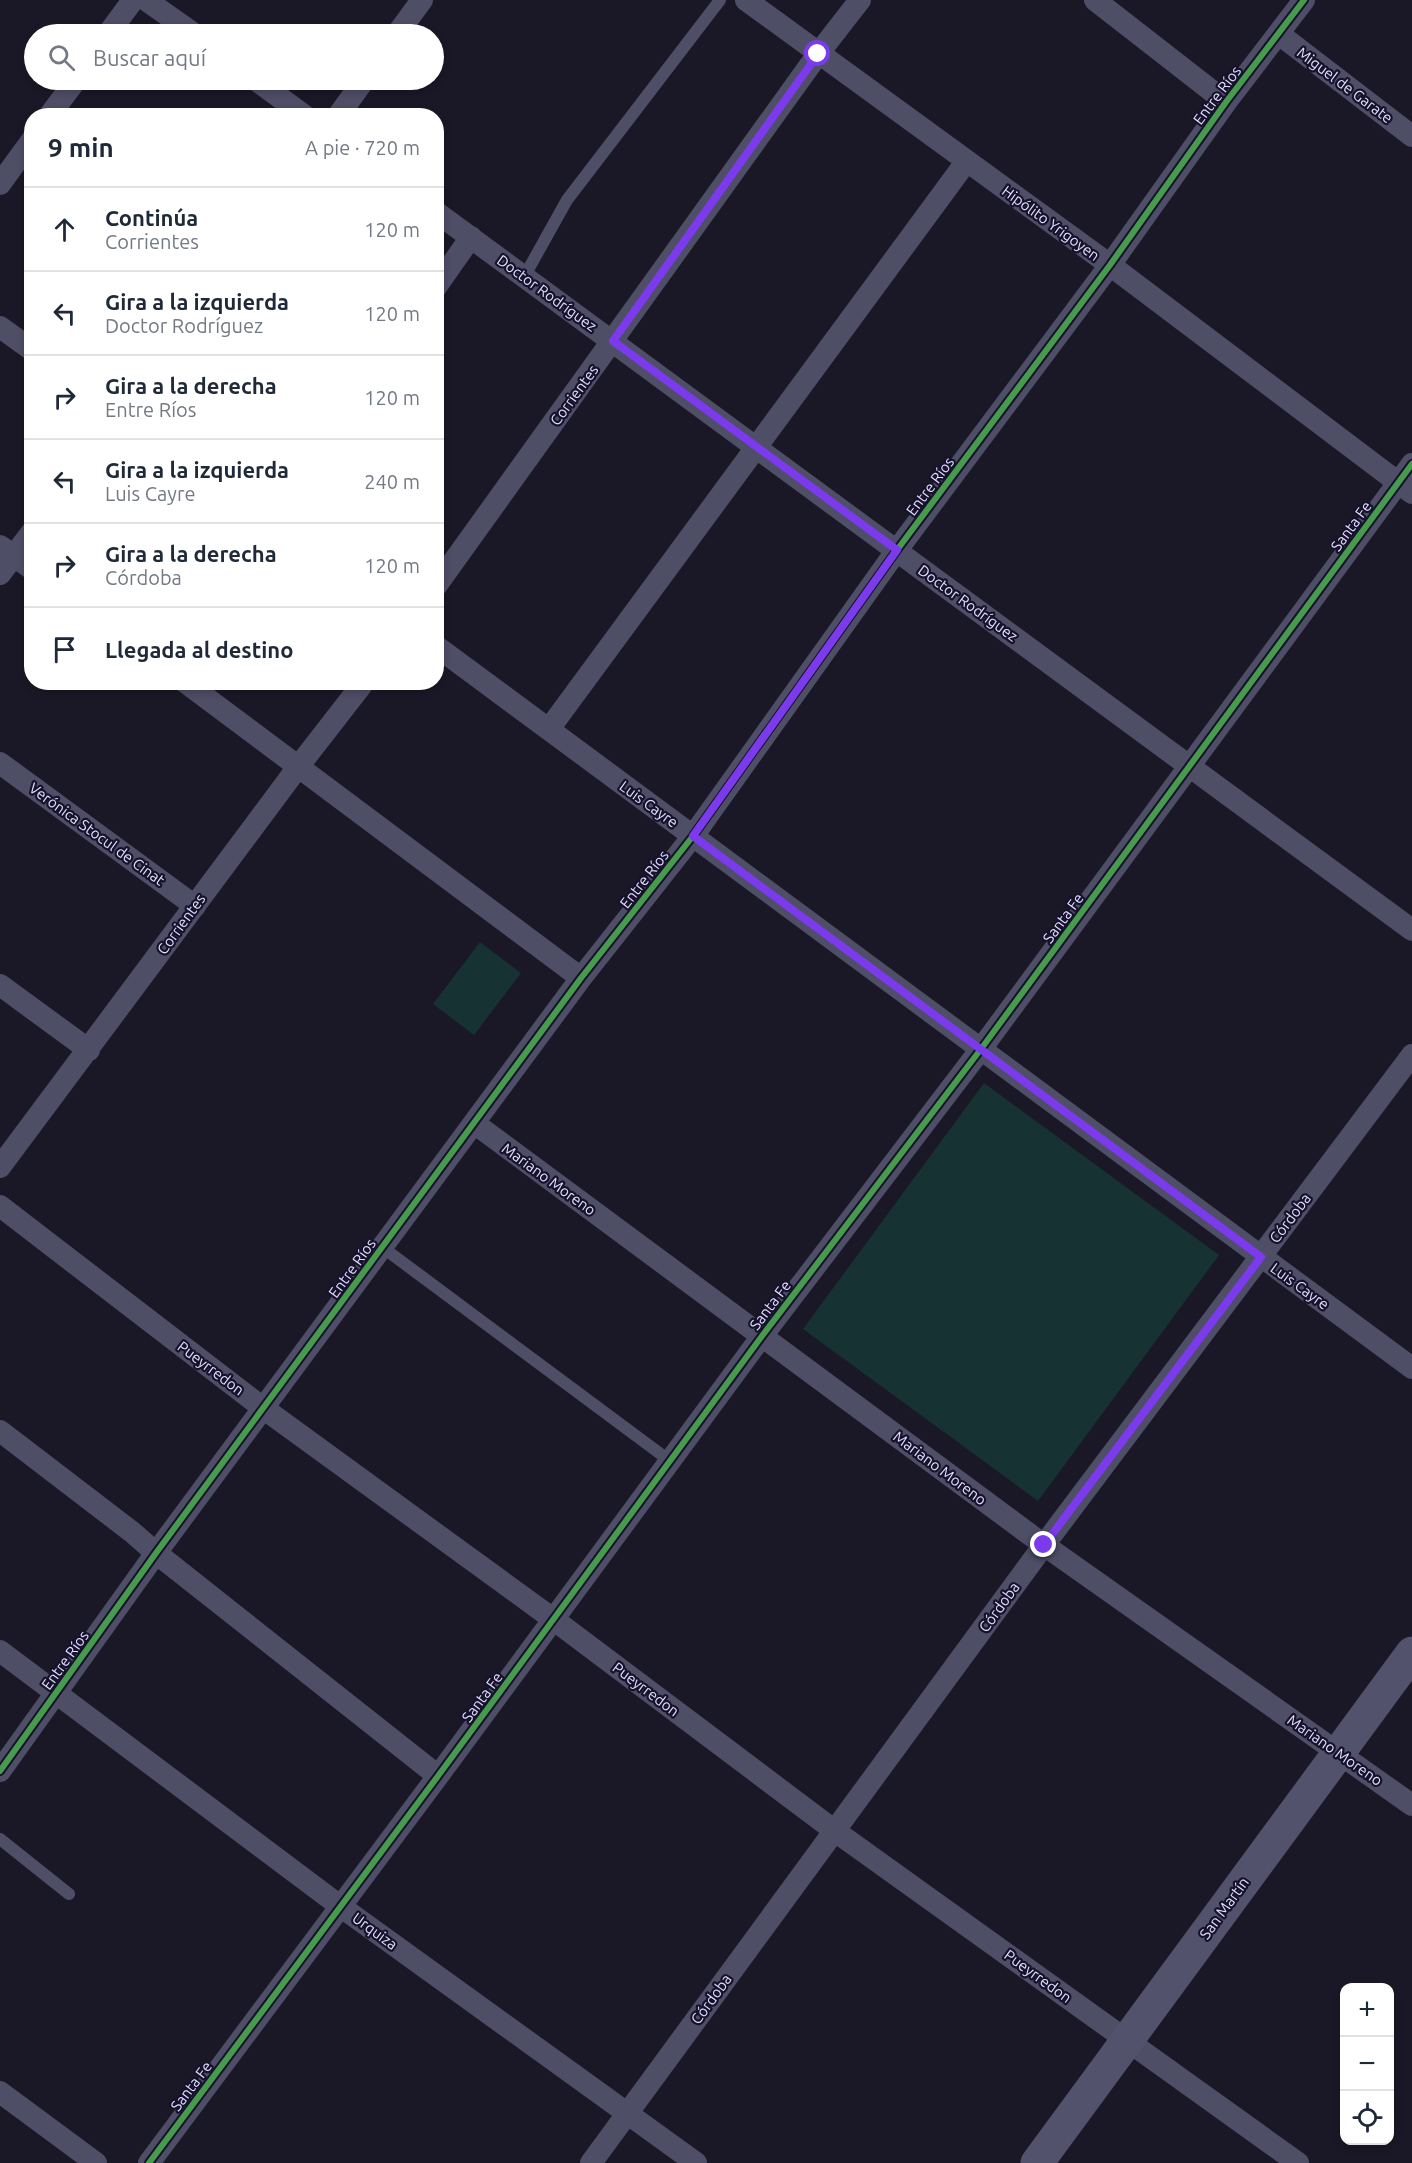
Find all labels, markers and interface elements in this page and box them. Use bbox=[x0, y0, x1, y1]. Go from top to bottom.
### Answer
search box bbox=[24, 24, 444, 90]
route start bbox=[804, 40, 830, 66]
icon: search bbox=[45, 41, 78, 74]
street label: Miguel de Garate bbox=[1294, 44, 1396, 126]
text: Buscar aquí bbox=[93, 45, 206, 70]
street label: Entre Ríos bbox=[1190, 63, 1244, 127]
text: 9 min bbox=[48, 133, 114, 162]
text: A pie · 720 m bbox=[305, 136, 420, 159]
street label: Hipólito Yrigoyen bbox=[999, 182, 1103, 264]
text: Continúa bbox=[105, 205, 198, 230]
icon: ahead bbox=[48, 213, 81, 246]
text: 120 m bbox=[364, 218, 420, 241]
text: Corrientes bbox=[105, 230, 199, 253]
street label: Doctor Rodríguez bbox=[494, 251, 600, 335]
text: Gira a la izquierda bbox=[105, 289, 289, 314]
icon: left bbox=[48, 297, 81, 330]
text: 120 m bbox=[364, 302, 420, 325]
text: Doctor Rodríguez bbox=[105, 314, 263, 337]
street label: Corrientes bbox=[546, 361, 602, 429]
text: Gira a la derecha bbox=[105, 373, 277, 398]
icon: right bbox=[48, 381, 81, 414]
text: 120 m bbox=[364, 386, 420, 409]
text: Entre Ríos bbox=[105, 398, 196, 421]
street label: Entre Ríos bbox=[903, 454, 957, 518]
text: Gira a la izquierda bbox=[105, 457, 289, 482]
icon: left bbox=[48, 465, 81, 498]
text: 240 m bbox=[364, 470, 420, 493]
text: Luis Cayre bbox=[105, 482, 196, 505]
street label: Santa Fe bbox=[1327, 498, 1375, 554]
text: Gira a la derecha bbox=[105, 541, 277, 566]
icon: right bbox=[48, 549, 81, 582]
text: 120 m bbox=[364, 554, 420, 577]
street label: Doctor Rodríguez bbox=[915, 561, 1021, 645]
text: Córdoba bbox=[105, 566, 182, 589]
icon: arrive bbox=[48, 633, 81, 666]
text: Llegada al destino bbox=[105, 637, 293, 662]
street label: Luis Cayre bbox=[617, 777, 681, 831]
street label: Verónica Stocul de Cinat bbox=[26, 779, 168, 889]
street label: Entre Ríos bbox=[616, 847, 672, 911]
street label: Corrientes bbox=[153, 890, 209, 958]
street label: Santa Fe bbox=[1039, 890, 1087, 946]
street label: Mariano Moreno bbox=[499, 1139, 599, 1219]
street label: Córdoba bbox=[1266, 1190, 1314, 1246]
street label: Entre Ríos bbox=[325, 1235, 379, 1301]
street label: Luis Cayre bbox=[1268, 1259, 1332, 1313]
street label: Santa Fe bbox=[746, 1277, 794, 1333]
street label: Pueyrredon bbox=[174, 1338, 248, 1398]
street label: Mariano Moreno bbox=[890, 1428, 990, 1508]
route end bbox=[1030, 1531, 1056, 1557]
street label: Córdoba bbox=[975, 1579, 1023, 1635]
street label: Entre Ríos bbox=[38, 1627, 92, 1693]
street label: Pueyrredon bbox=[609, 1659, 683, 1719]
street label: Santa Fe bbox=[458, 1669, 506, 1725]
street label: Mariano Moreno bbox=[1284, 1711, 1386, 1789]
street label: San Martín bbox=[1196, 1874, 1252, 1942]
street label: Urquiza bbox=[349, 1909, 401, 1953]
street label: Pueyrredon bbox=[1001, 1946, 1075, 2006]
street label: Córdoba bbox=[687, 1971, 735, 2027]
map controls bbox=[1340, 1983, 1394, 2145]
button: + bbox=[1340, 1983, 1394, 2037]
button: − bbox=[1340, 2037, 1394, 2091]
street label: Santa Fe bbox=[167, 2058, 215, 2114]
button: locate bbox=[1340, 2091, 1394, 2145]

